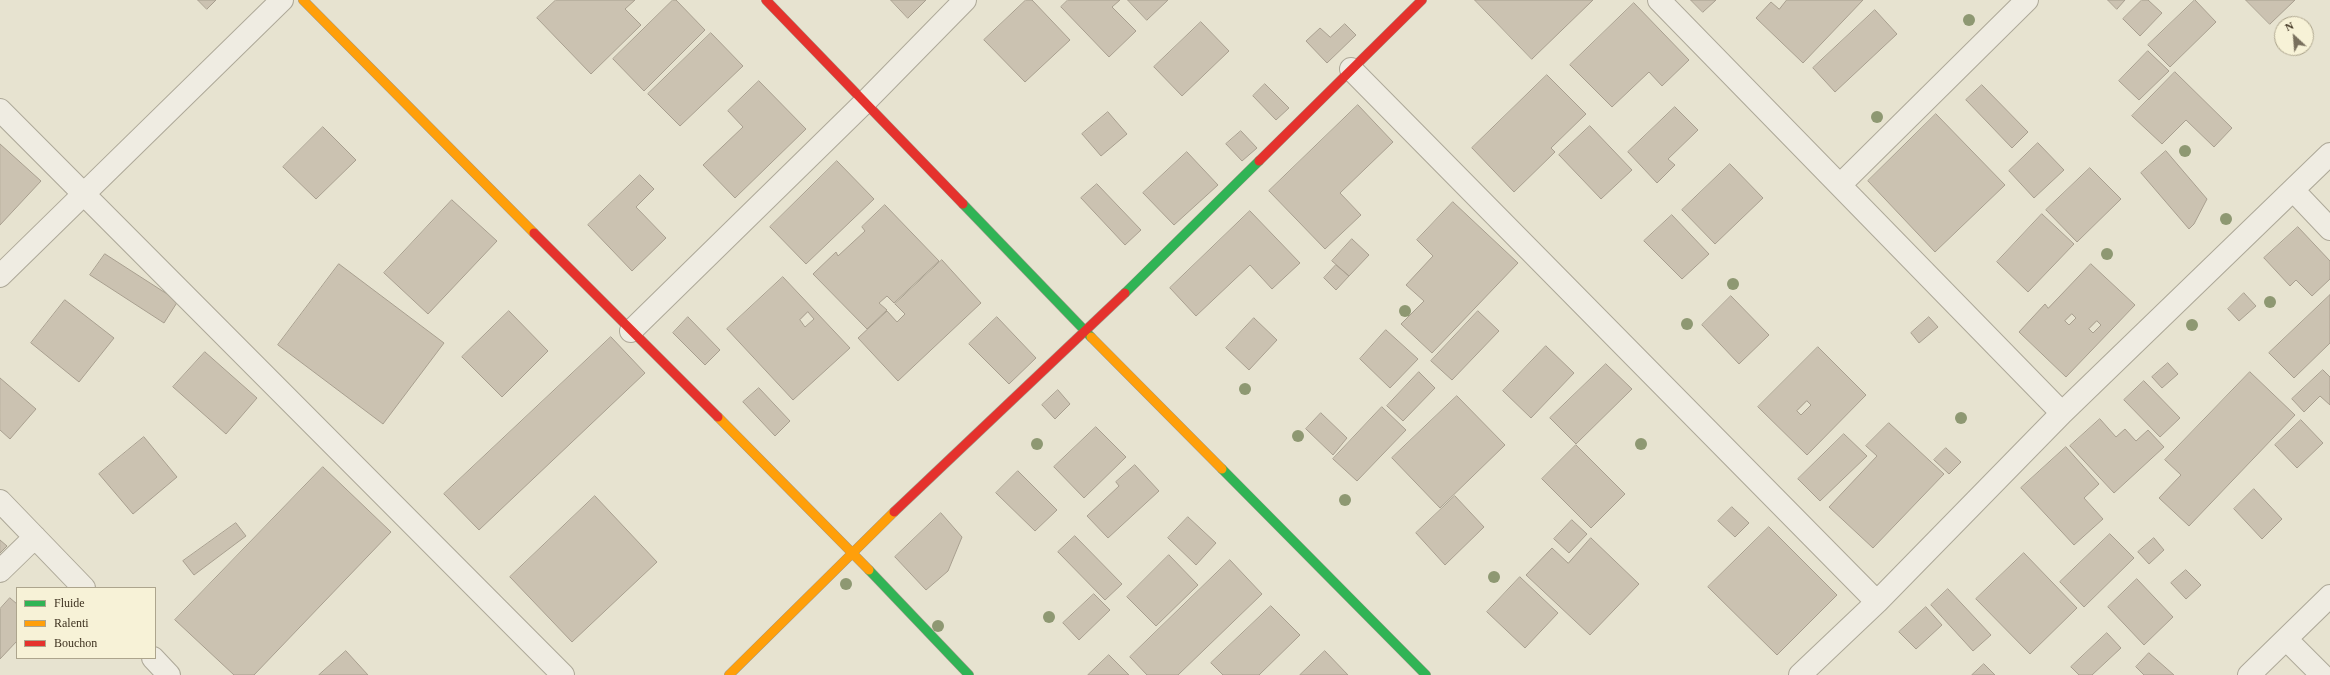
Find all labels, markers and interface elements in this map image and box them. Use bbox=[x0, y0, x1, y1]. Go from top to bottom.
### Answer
north arrow bbox=[2274, 16, 2314, 56]
text: N bbox=[2283, 19, 2295, 33]
legend bbox=[16, 587, 156, 659]
text: Fluide bbox=[54, 596, 85, 610]
text: Ralenti bbox=[54, 616, 89, 630]
text: Bouchon bbox=[54, 636, 97, 650]

